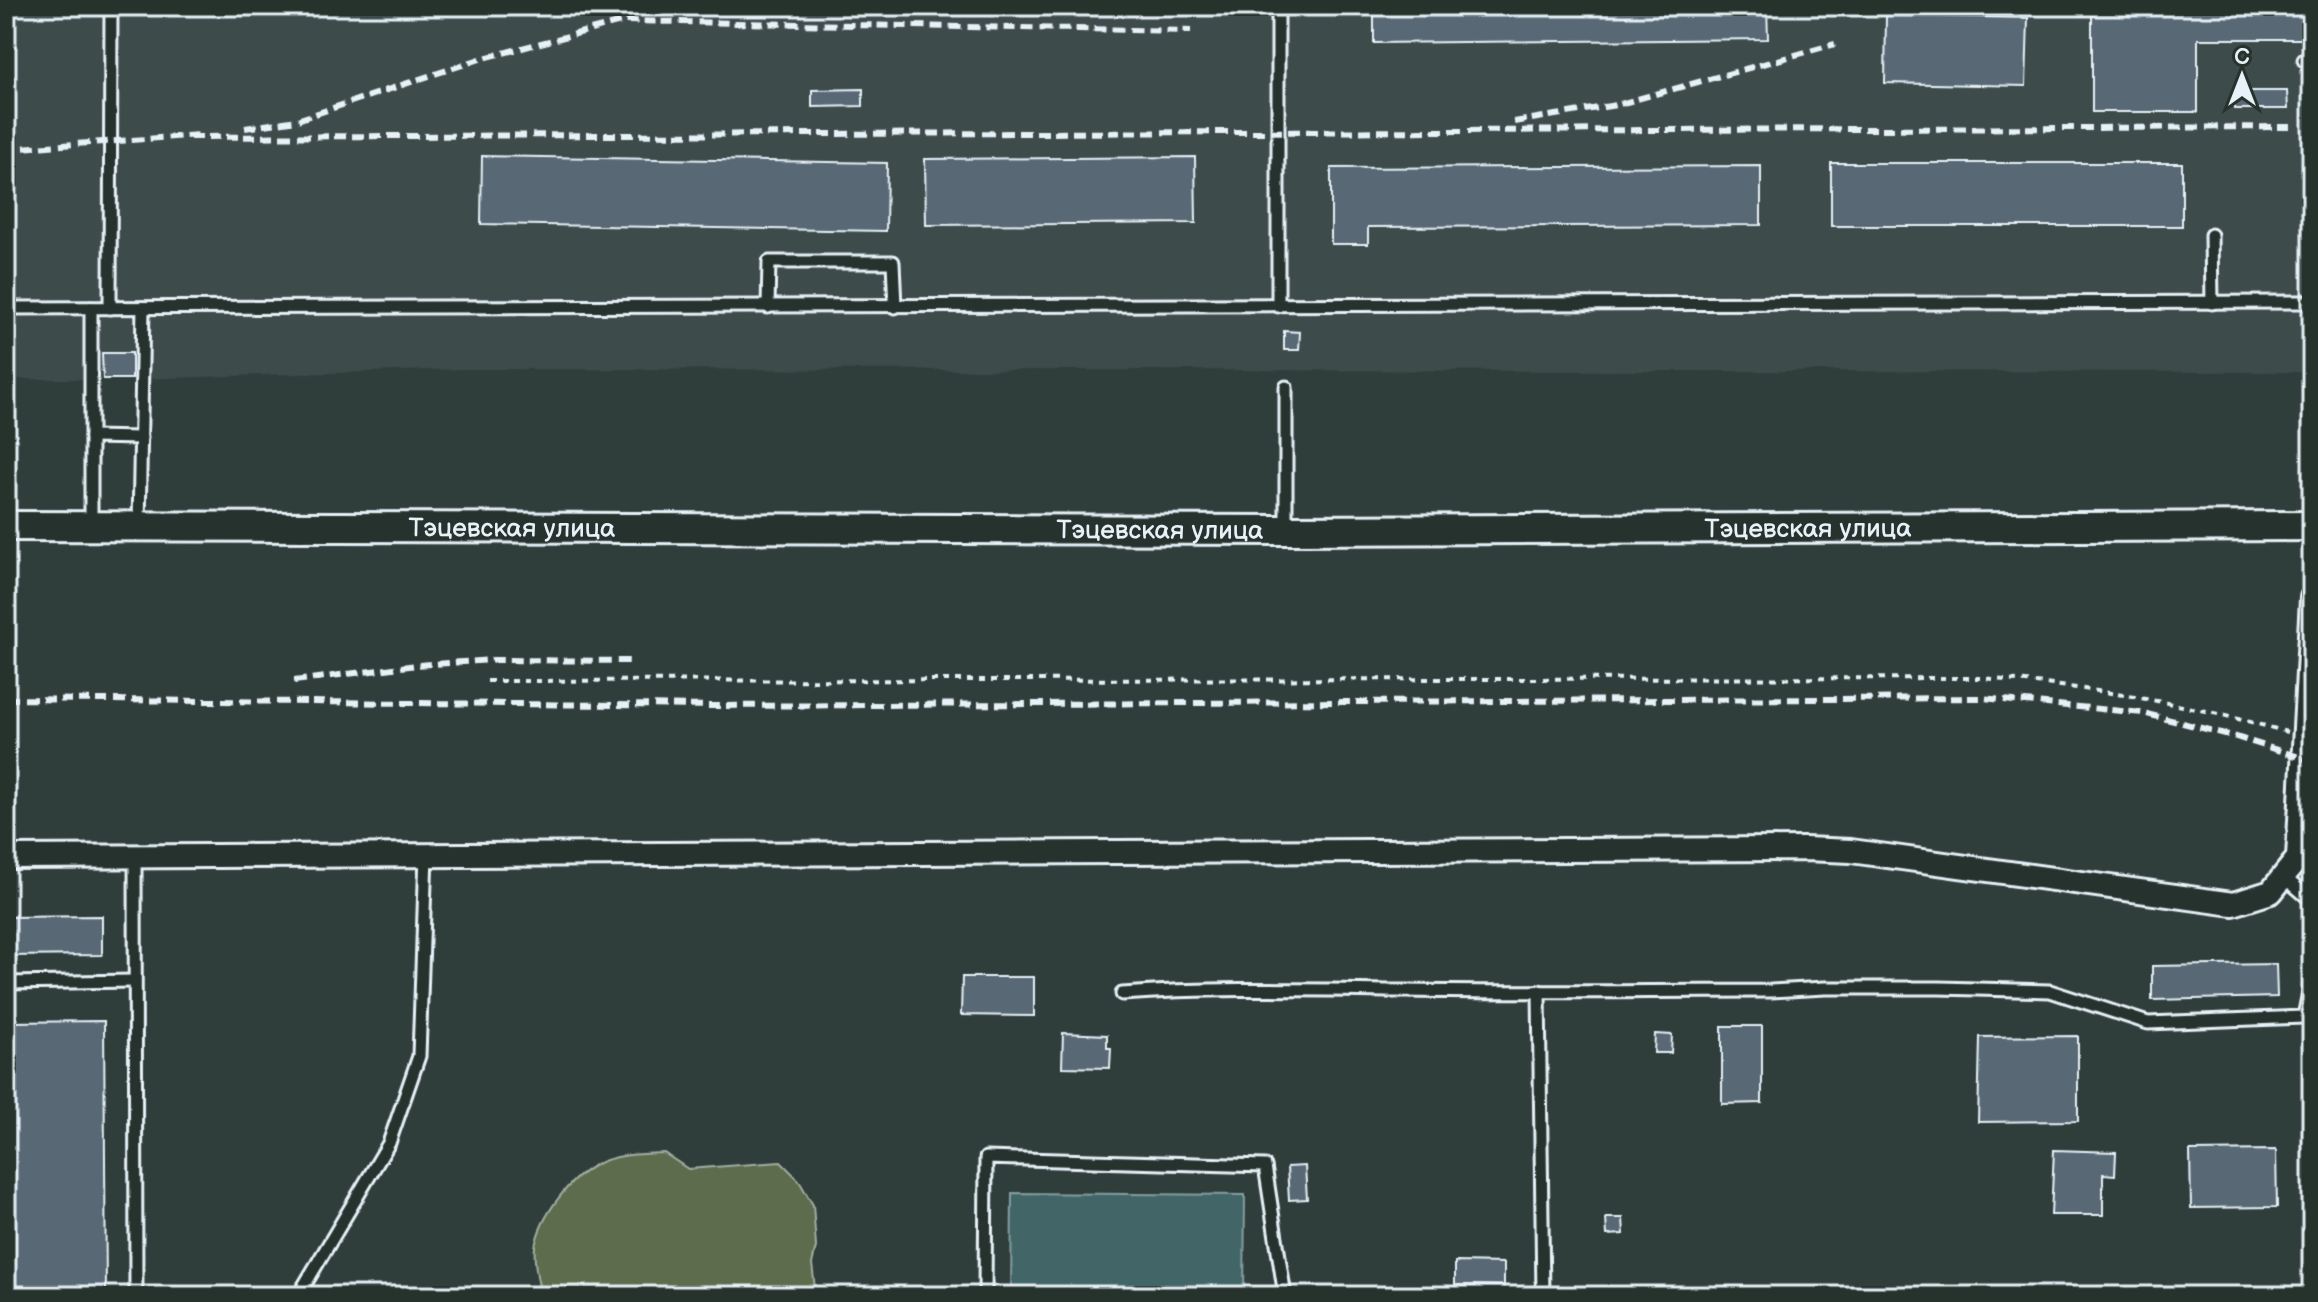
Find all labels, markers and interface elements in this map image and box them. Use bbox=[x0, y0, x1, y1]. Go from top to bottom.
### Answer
north arrow bbox=[2202, 36, 2282, 116]
text: С bbox=[2234, 44, 2250, 71]
street label: Тэцевская улица bbox=[408, 513, 616, 545]
street label: Тэцевская улица bbox=[1704, 514, 1912, 545]
street label: Тэцевская улица bbox=[1056, 515, 1264, 547]

